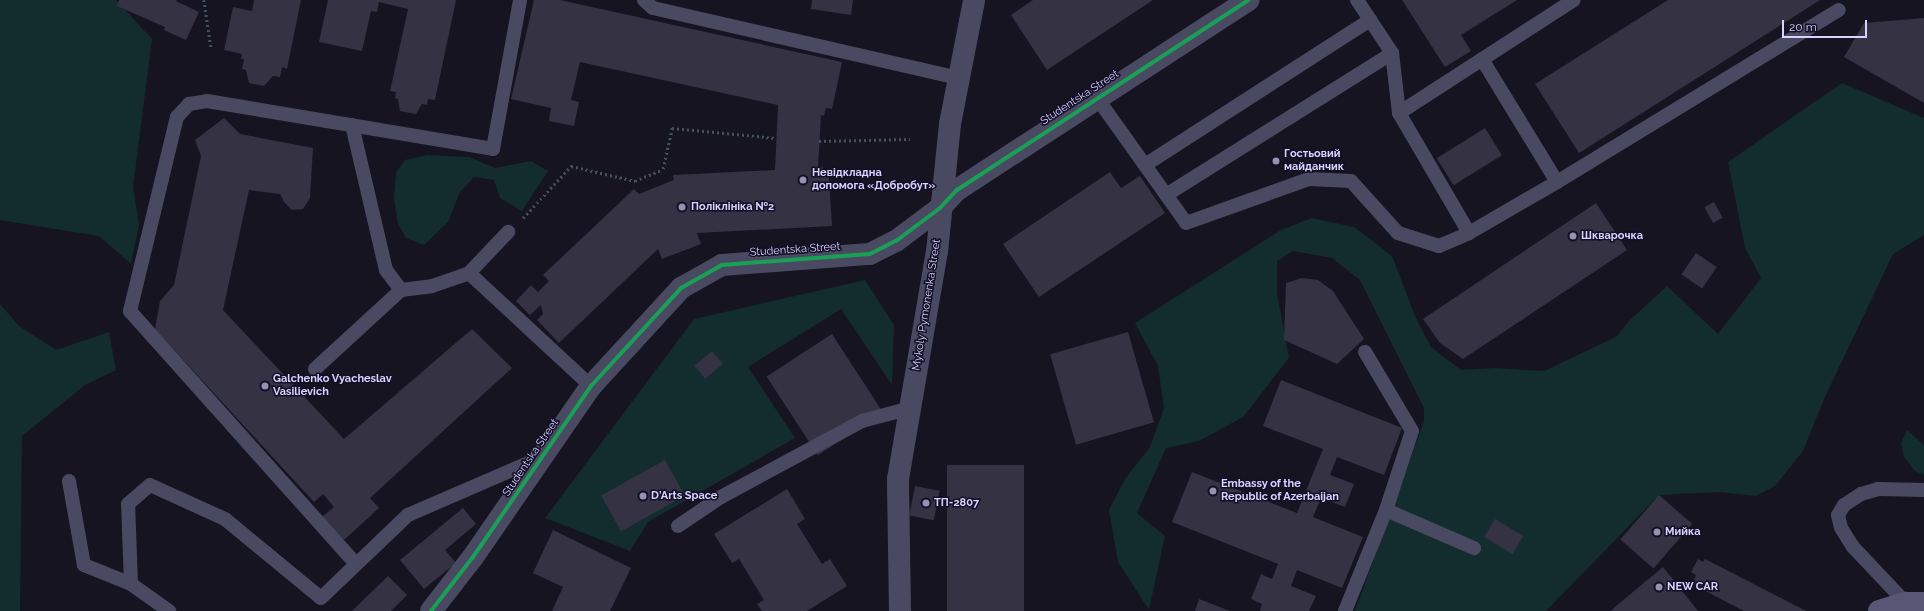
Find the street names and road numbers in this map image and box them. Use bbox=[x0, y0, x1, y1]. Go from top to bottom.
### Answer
street label: Studentska Street bbox=[1038, 68, 1122, 128]
street label: Mykoly Pymonenka Street bbox=[910, 238, 944, 372]
street label: Studentska Street bbox=[749, 240, 841, 260]
street label: Studentska Street bbox=[500, 417, 562, 499]

